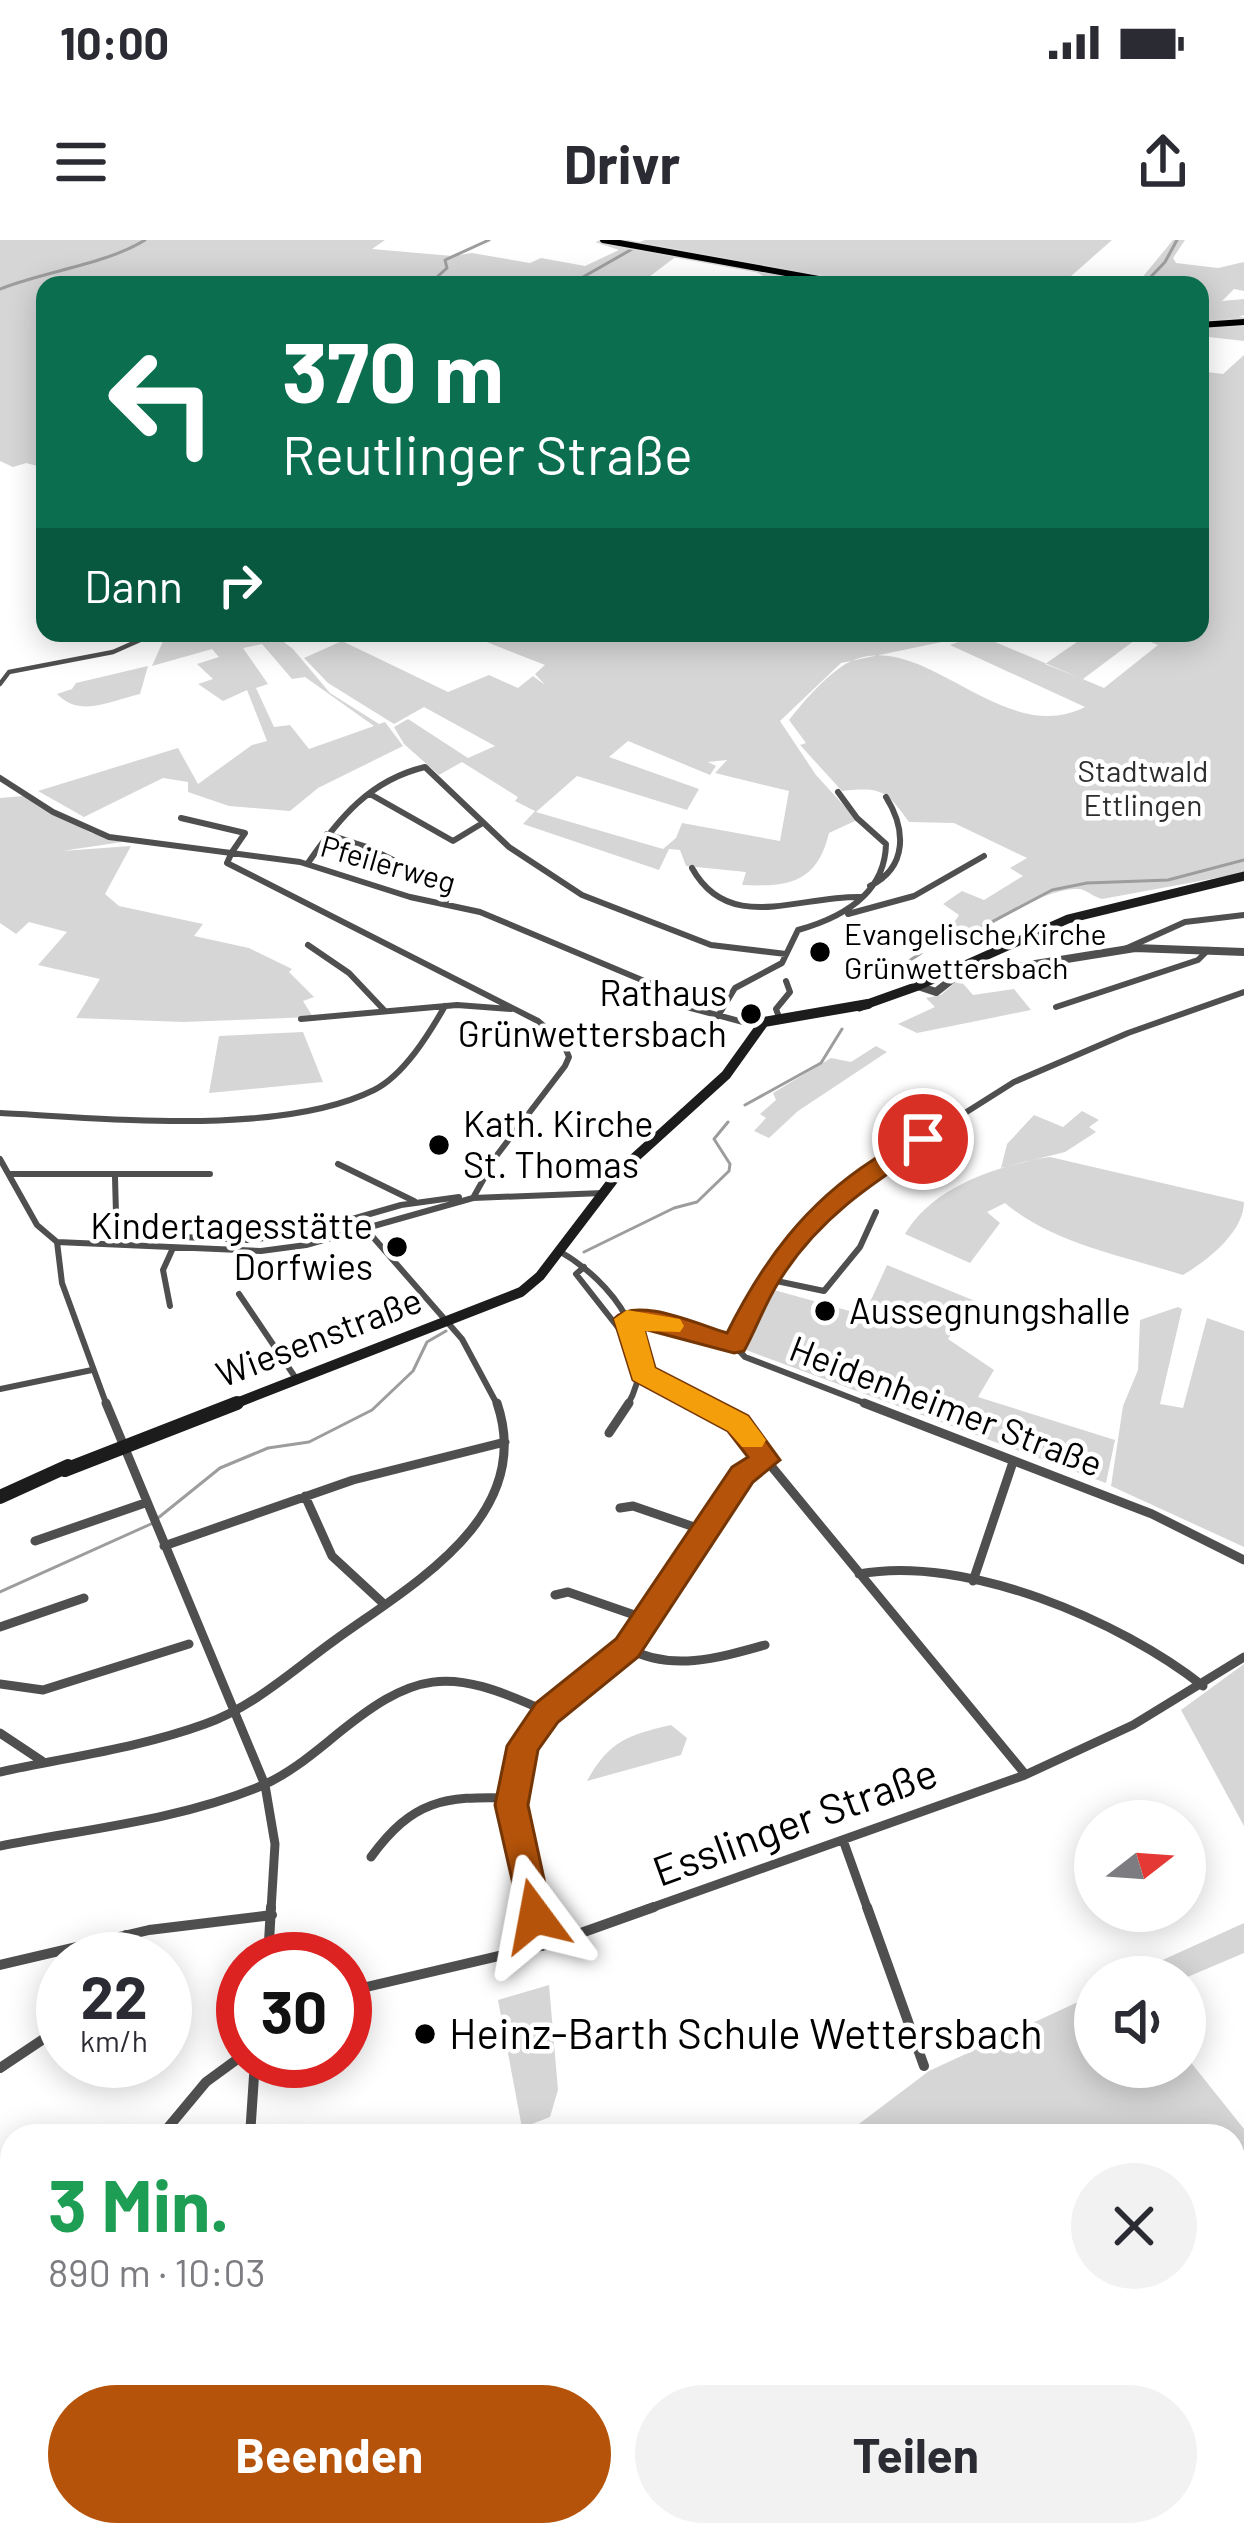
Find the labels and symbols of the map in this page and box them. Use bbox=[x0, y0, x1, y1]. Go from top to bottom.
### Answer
park label: Stadtwald Ettlingen bbox=[1078, 752, 1208, 822]
street label: Pfeilerweg bbox=[317, 827, 460, 899]
place label: Evangelische Kirche Grünwettersbach bbox=[844, 915, 1106, 985]
marker: Evangelische Kirche Grünwettersbach bbox=[807, 939, 833, 965]
place label: Rathaus Grünwettersbach bbox=[458, 970, 727, 1054]
marker: Rathaus Grünwettersbach bbox=[738, 1001, 764, 1027]
pin bbox=[872, 1088, 974, 1190]
place label: Kath. Kirche St. Thomas bbox=[463, 1101, 653, 1185]
marker: Kath. Kirche St. Thomas bbox=[426, 1132, 452, 1158]
place label: Kindertagesstätte Dorfwies bbox=[90, 1203, 373, 1287]
marker: Kindertagesstätte Dorfwies bbox=[384, 1234, 410, 1260]
street label: Wiesenstraße bbox=[210, 1277, 427, 1394]
place label: Aussegnungshalle bbox=[849, 1288, 1131, 1331]
marker: Aussegnungshalle bbox=[812, 1298, 838, 1324]
street label: Heidenheimer Straße bbox=[784, 1325, 1109, 1484]
street label: Esslinger Straße bbox=[645, 1745, 944, 1896]
north arrow bbox=[1074, 1800, 1206, 1932]
position arrow bbox=[472, 1853, 598, 1979]
speed limit sign: 30 bbox=[216, 1932, 372, 2088]
place label: Heinz-Barth Schule Wettersbach bbox=[449, 2007, 1043, 2057]
marker: Heinz-Barth Schule Wettersbach bbox=[412, 2021, 438, 2047]

